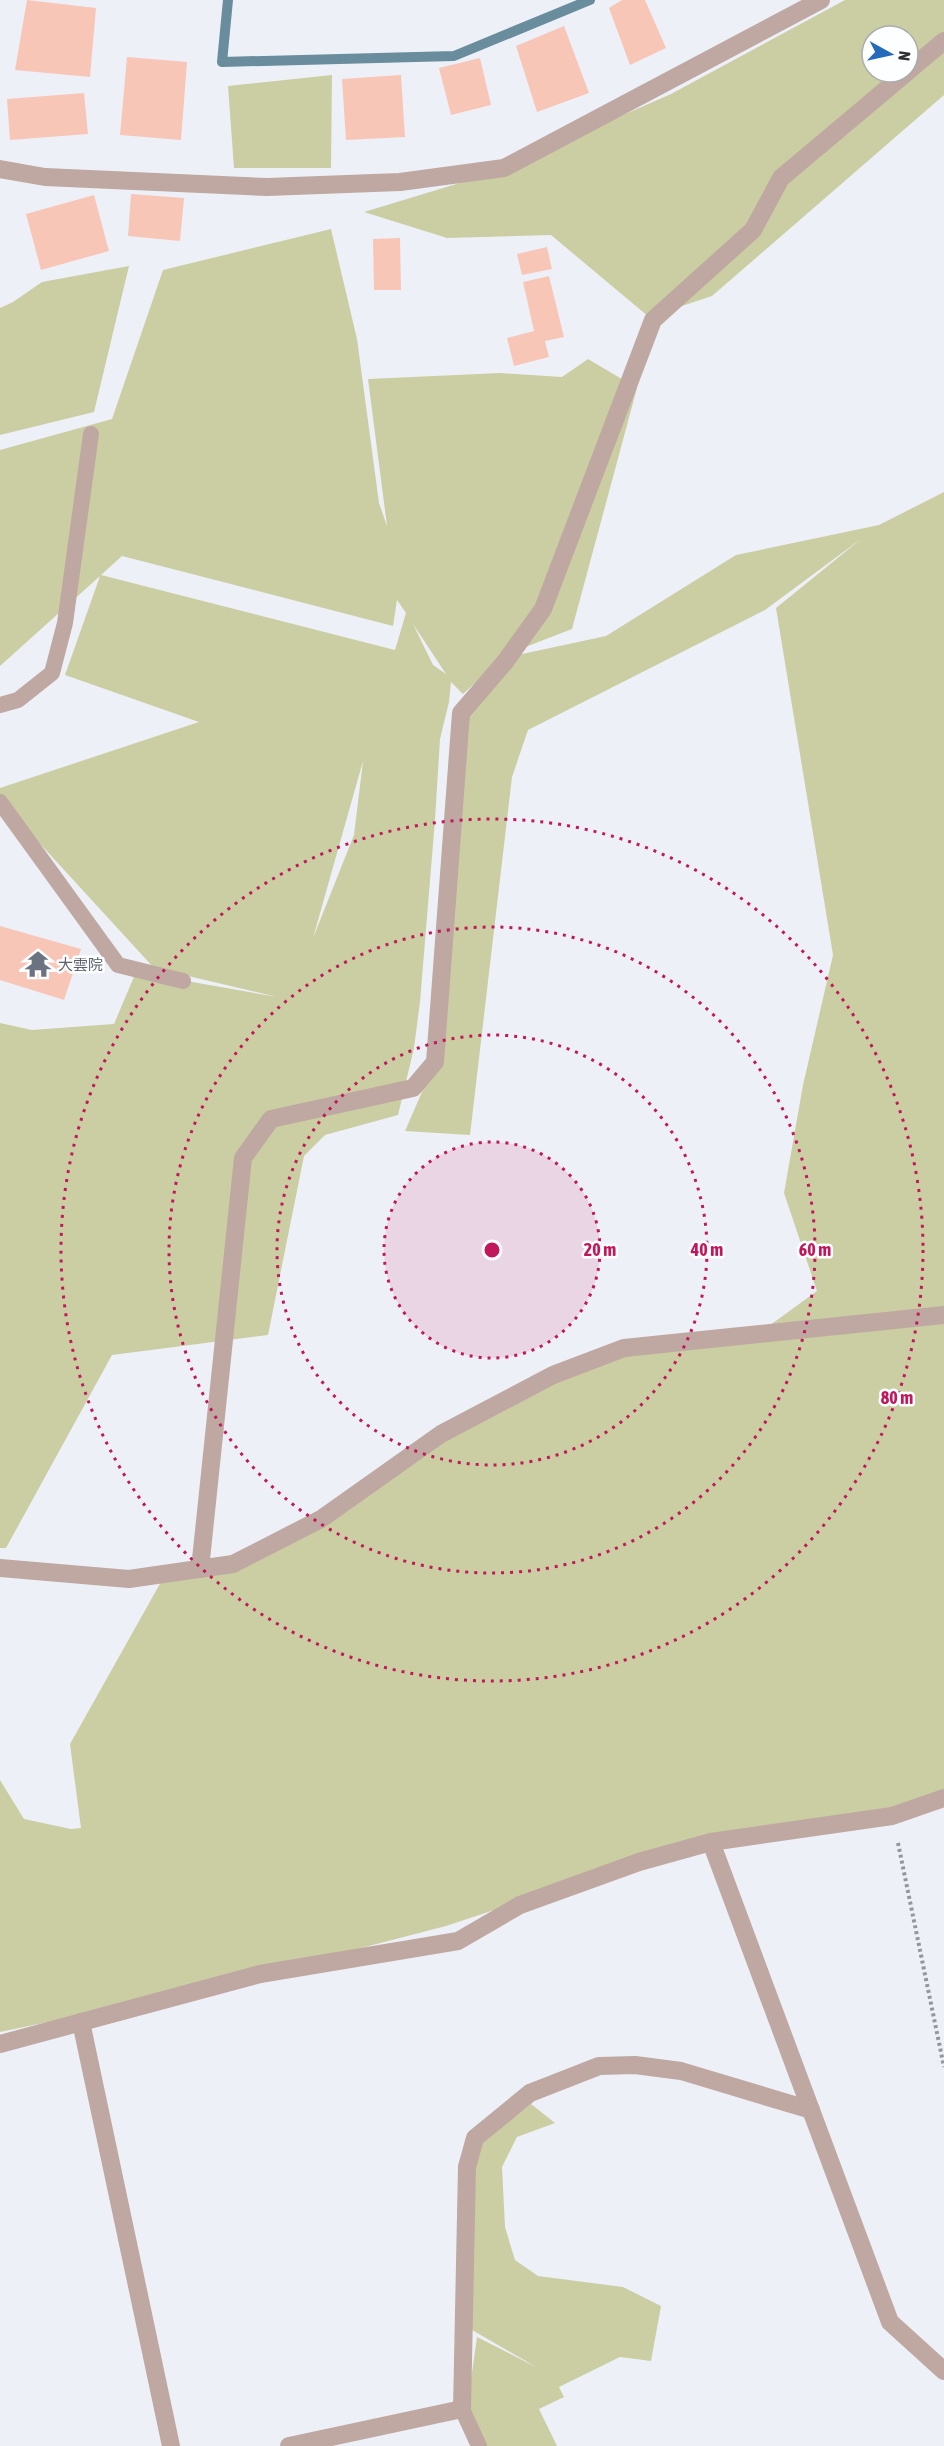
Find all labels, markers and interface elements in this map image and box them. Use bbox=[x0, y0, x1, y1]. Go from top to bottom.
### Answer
north arrow bbox=[860, 24, 920, 84]
text: N bbox=[895, 50, 914, 62]
temple icon: 大雲院 bbox=[23, 949, 53, 979]
place label: 大雲院 bbox=[58, 956, 103, 973]
text: 20 m bbox=[584, 1239, 616, 1260]
text: 40 m bbox=[690, 1239, 723, 1260]
text: 60 m bbox=[799, 1239, 831, 1260]
centre of rings bbox=[482, 1240, 502, 1260]
text: 80 m bbox=[881, 1387, 913, 1408]

